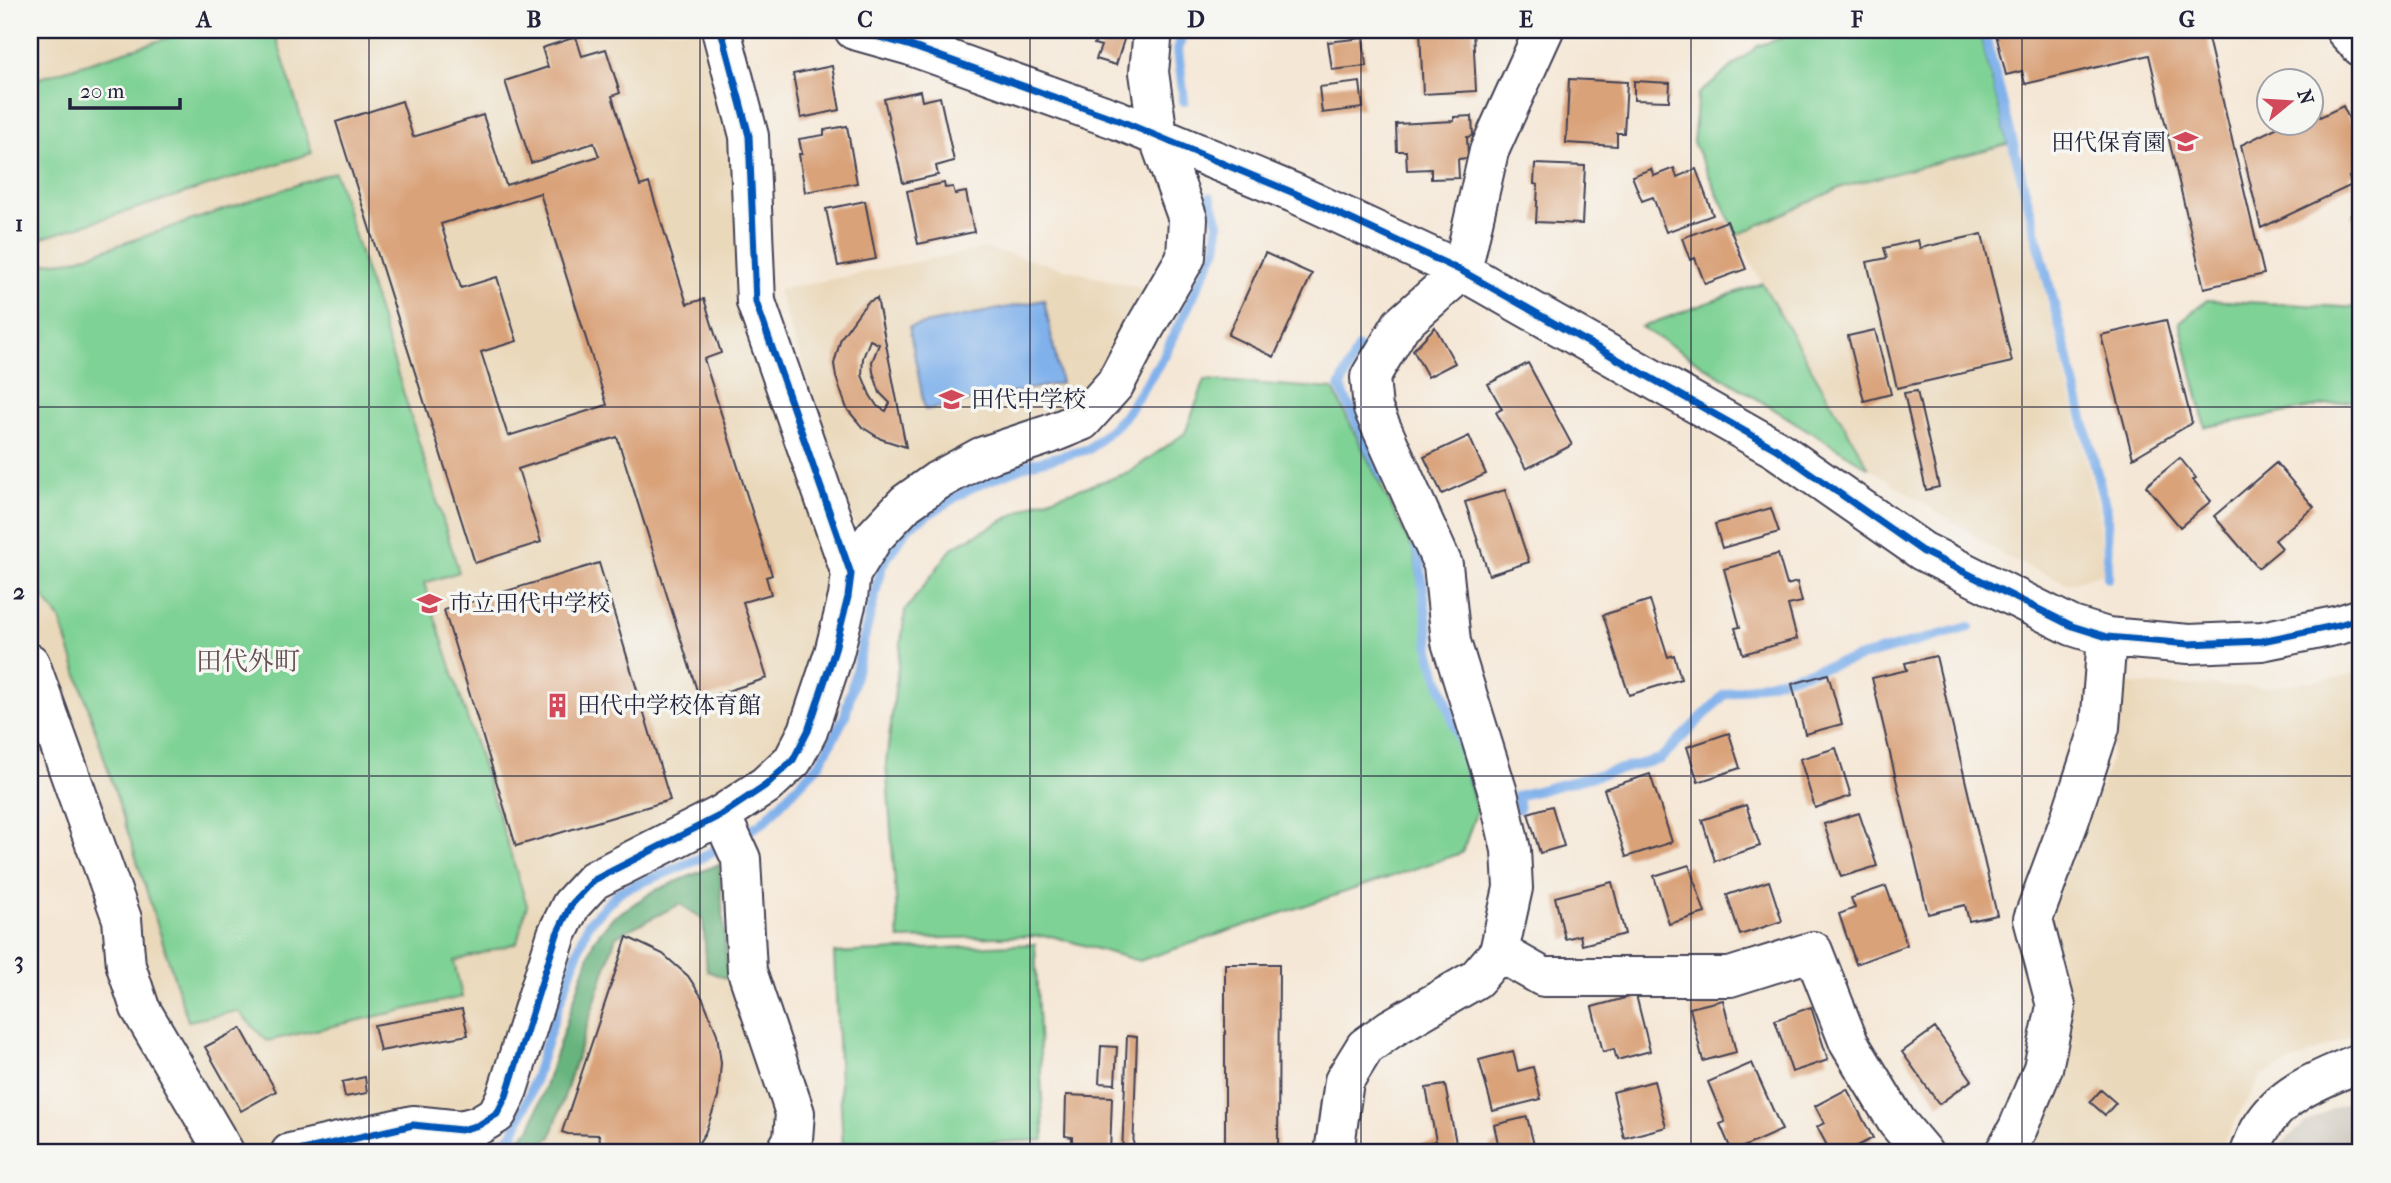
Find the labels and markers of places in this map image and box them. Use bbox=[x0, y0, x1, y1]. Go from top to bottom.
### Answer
school or university icon: 田代保育園 bbox=[2172, 128, 2200, 156]
place label: 田代保育園 bbox=[2051, 129, 2166, 156]
school or university icon: 田代中学校 bbox=[937, 385, 965, 413]
place label: 田代中学校 bbox=[971, 386, 1086, 413]
school or university icon: 市立田代中学校 bbox=[415, 589, 443, 617]
place label: 市立田代中学校 bbox=[449, 590, 610, 617]
building icon: 田代中学校体育館 bbox=[543, 691, 571, 719]
place label: 田代中学校体育館 bbox=[577, 692, 761, 719]

